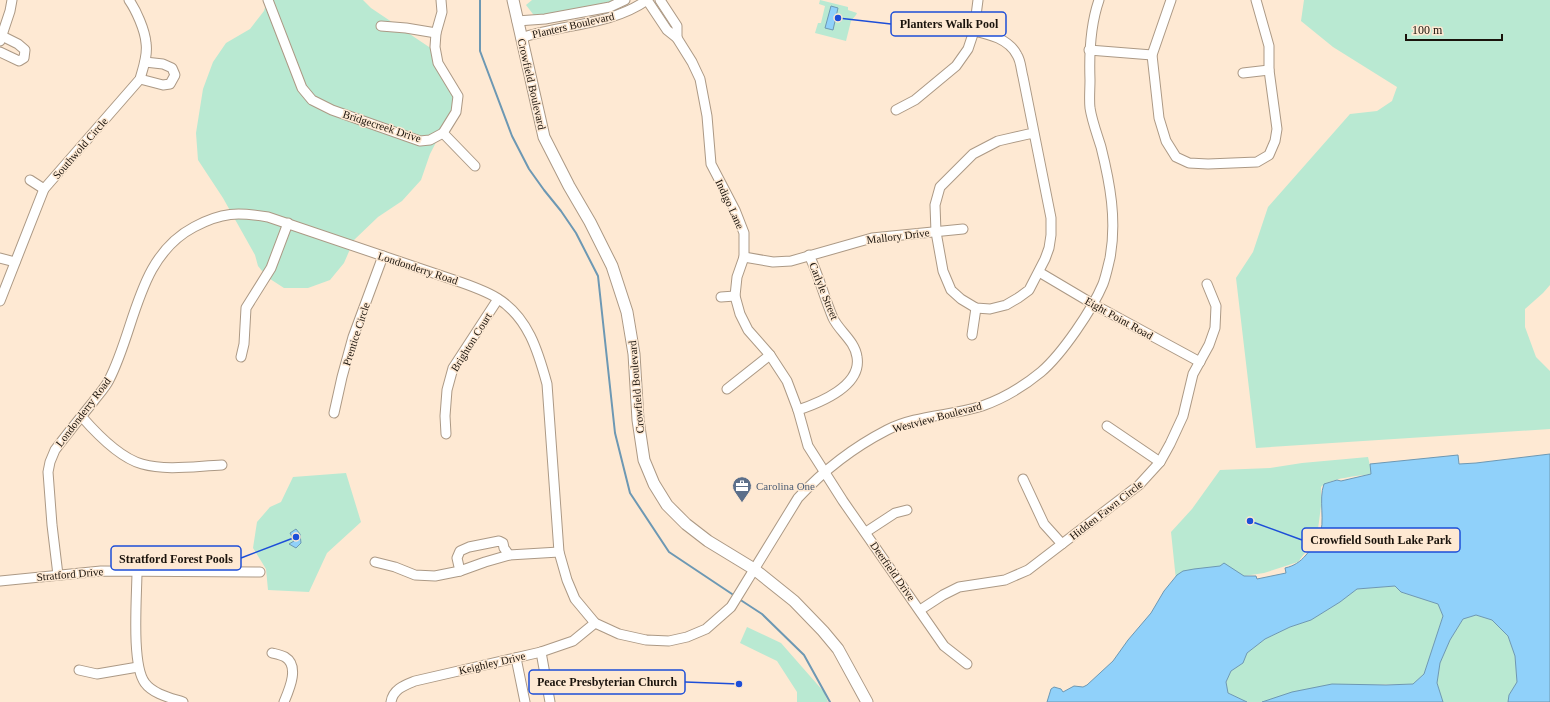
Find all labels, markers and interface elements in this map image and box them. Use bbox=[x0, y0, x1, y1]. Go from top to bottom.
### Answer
street label: Planters Boulevard bbox=[531, 10, 616, 40]
callout: Planters Walk Pool bbox=[891, 12, 1006, 36]
scale bar bbox=[1406, 16, 1502, 42]
text: Planters Walk Pool bbox=[900, 17, 999, 31]
text: 100 m bbox=[1412, 23, 1443, 37]
street label: Crowfield Boulevard bbox=[516, 37, 548, 131]
street label: Bridgecreek Drive bbox=[341, 108, 423, 144]
street label: Southwold Circle bbox=[50, 115, 110, 181]
street label: Indigo Lane bbox=[713, 177, 747, 231]
street label: Mallory Drive bbox=[866, 226, 930, 246]
street label: Londonderry Road bbox=[376, 249, 460, 287]
street label: Carlyle Street bbox=[807, 261, 841, 321]
street label: Eight Point Road bbox=[1083, 294, 1155, 342]
street label: Prentice Circle bbox=[340, 301, 372, 367]
street label: Brighton Court bbox=[448, 310, 494, 374]
street label: Crowfield Boulevard bbox=[626, 340, 646, 434]
street label: Londonderry Road bbox=[53, 375, 113, 449]
street label: Westview Boulevard bbox=[891, 399, 983, 435]
office icon: Carolina One bbox=[731, 475, 753, 503]
street label: Hidden Fawn Circle bbox=[1067, 478, 1145, 542]
place label: Carolina One bbox=[756, 480, 815, 492]
callout: Crowfield South Lake Park bbox=[1302, 528, 1460, 552]
text: Crowfield South Lake Park bbox=[1310, 533, 1452, 547]
street label: Deerfield Drive bbox=[868, 539, 918, 603]
callout: Stratford Forest Pools bbox=[111, 546, 241, 570]
text: Stratford Forest Pools bbox=[119, 552, 233, 566]
street label: Stratford Drive bbox=[36, 565, 104, 583]
street label: Keighley Drive bbox=[457, 649, 527, 677]
callout: Peace Presbyterian Church bbox=[529, 670, 685, 694]
text: Peace Presbyterian Church bbox=[537, 675, 677, 689]

